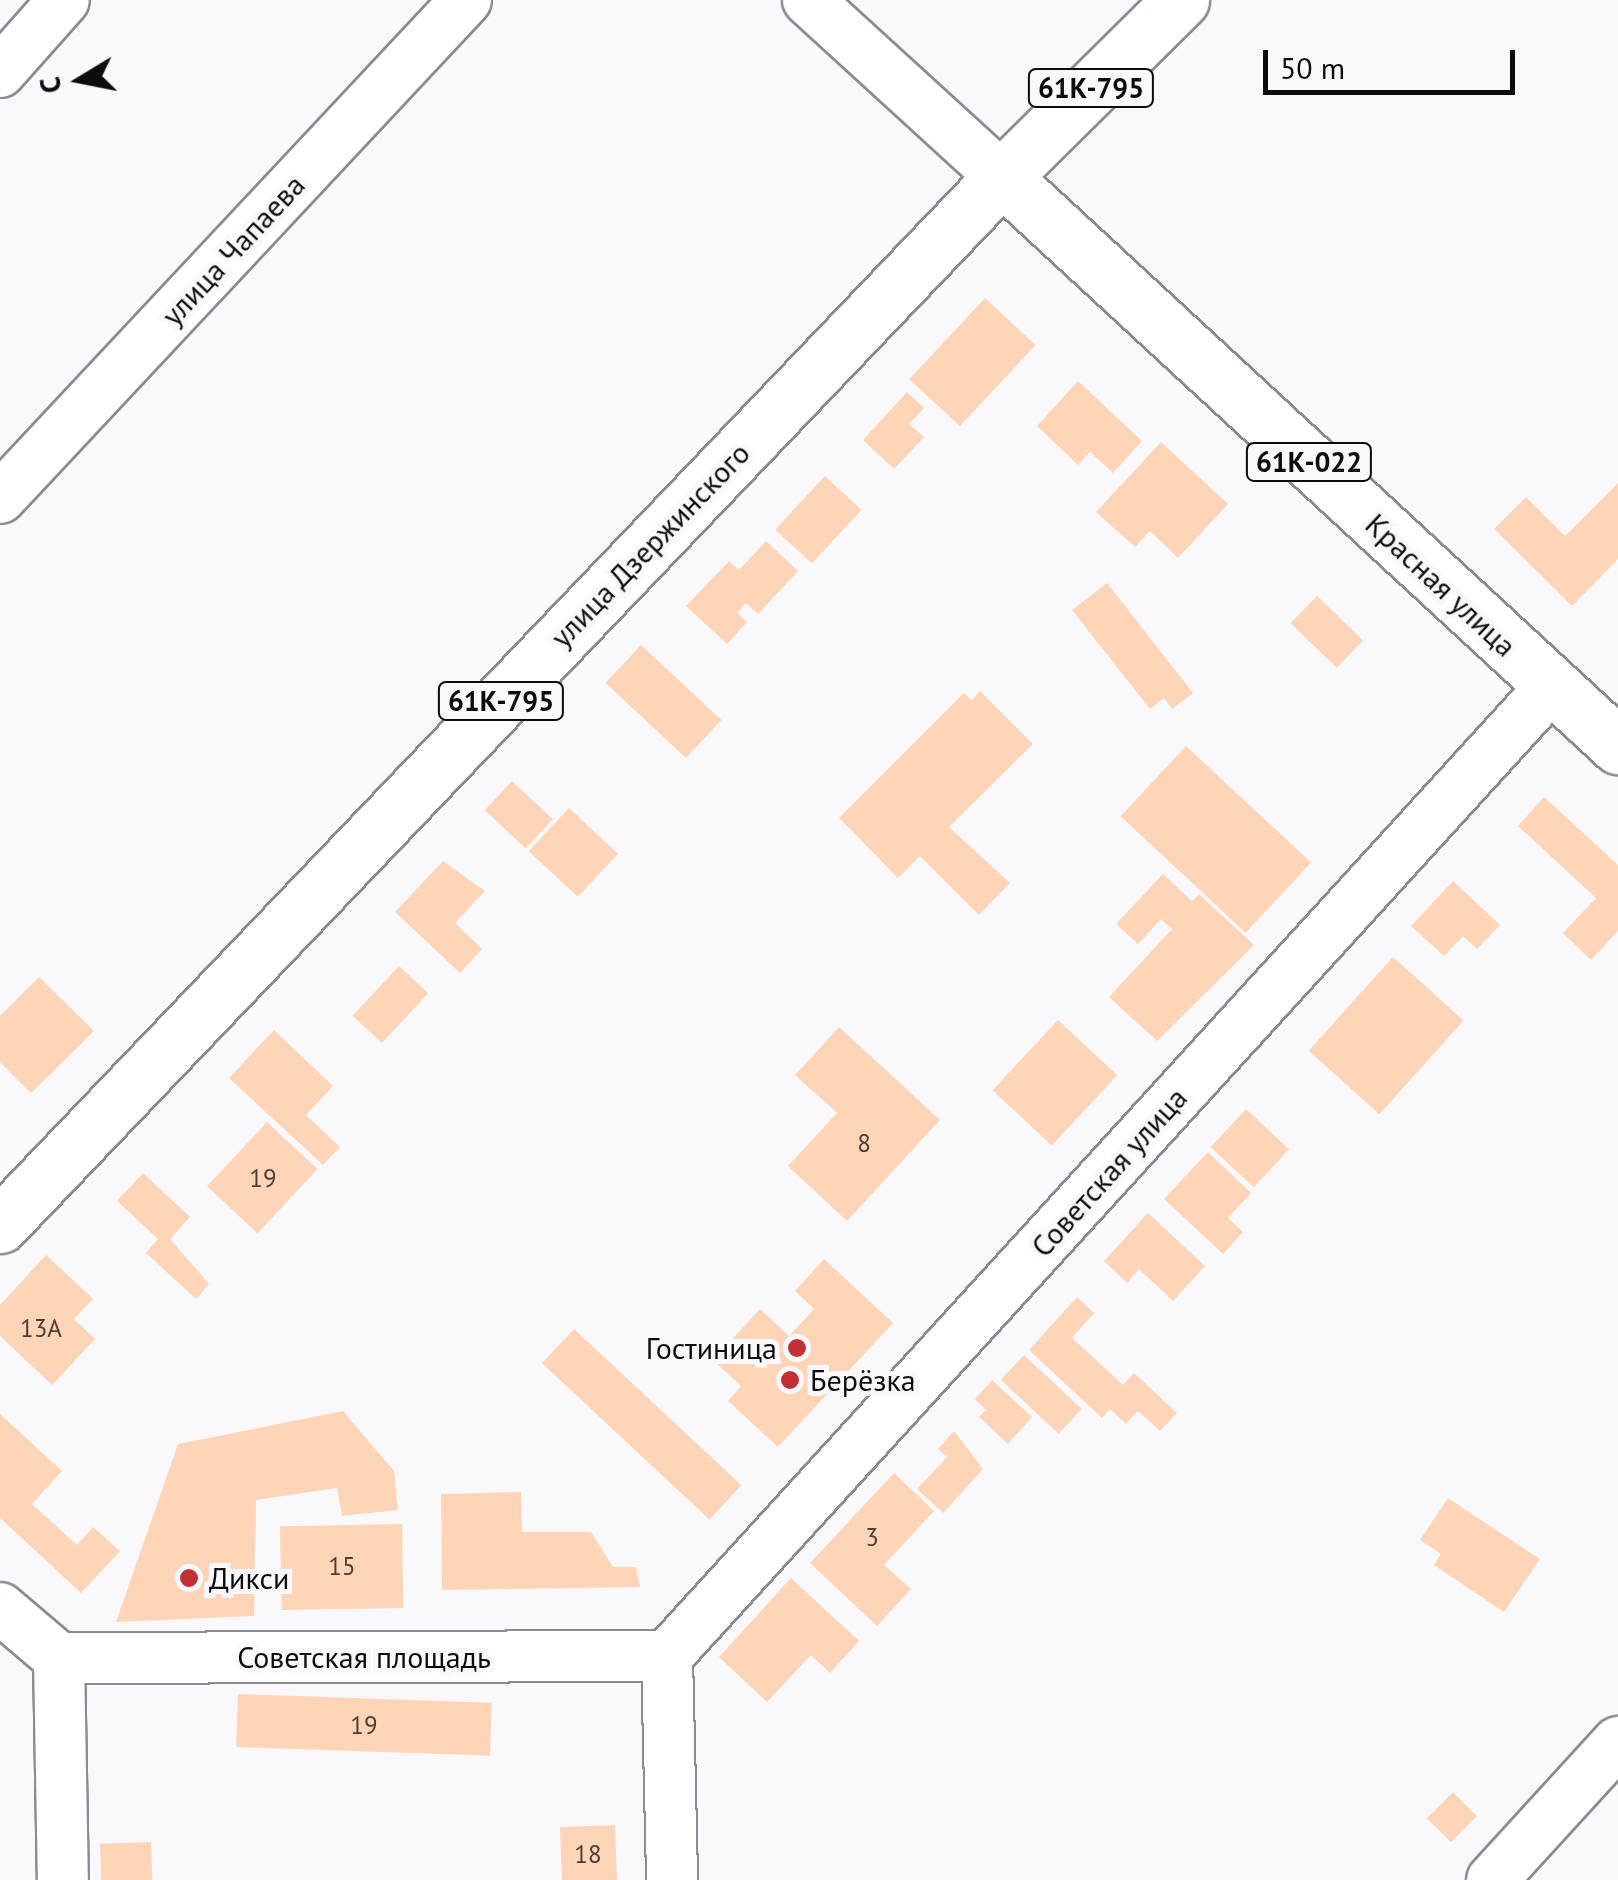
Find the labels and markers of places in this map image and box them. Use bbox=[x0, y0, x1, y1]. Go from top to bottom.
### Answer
place label: Гостиница bbox=[646, 1330, 777, 1366]
marker: Гостиница bbox=[786, 1337, 808, 1359]
place label: Берёзка bbox=[810, 1362, 916, 1398]
marker: Берёзка bbox=[779, 1369, 801, 1391]
place label: Дикси bbox=[209, 1560, 289, 1596]
marker: Дикси bbox=[178, 1567, 200, 1589]

